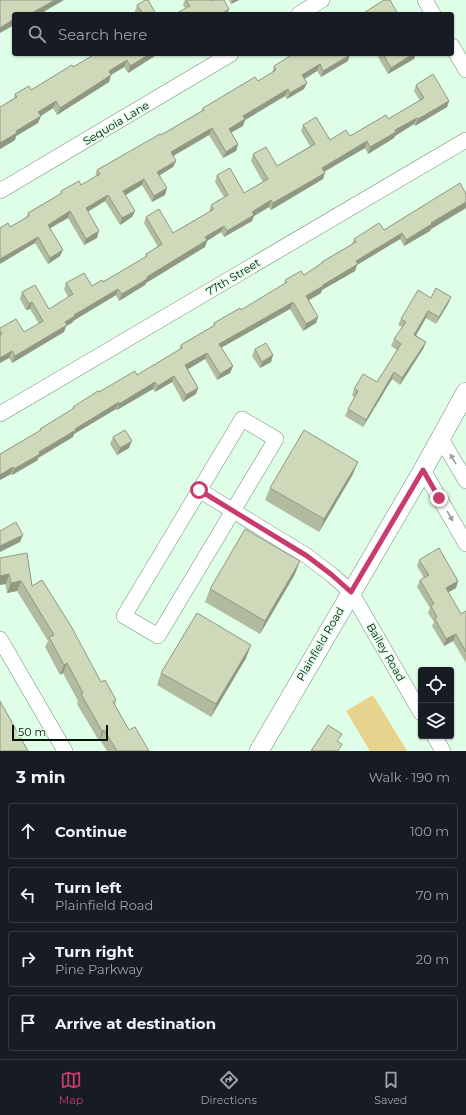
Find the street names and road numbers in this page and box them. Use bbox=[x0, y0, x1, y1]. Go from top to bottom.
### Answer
street label: Sequoia Lane bbox=[80, 98, 152, 148]
street label: 77th Street bbox=[203, 255, 263, 299]
street label: Plainfield Road bbox=[293, 604, 347, 684]
street label: Bailey Road bbox=[364, 620, 408, 684]

